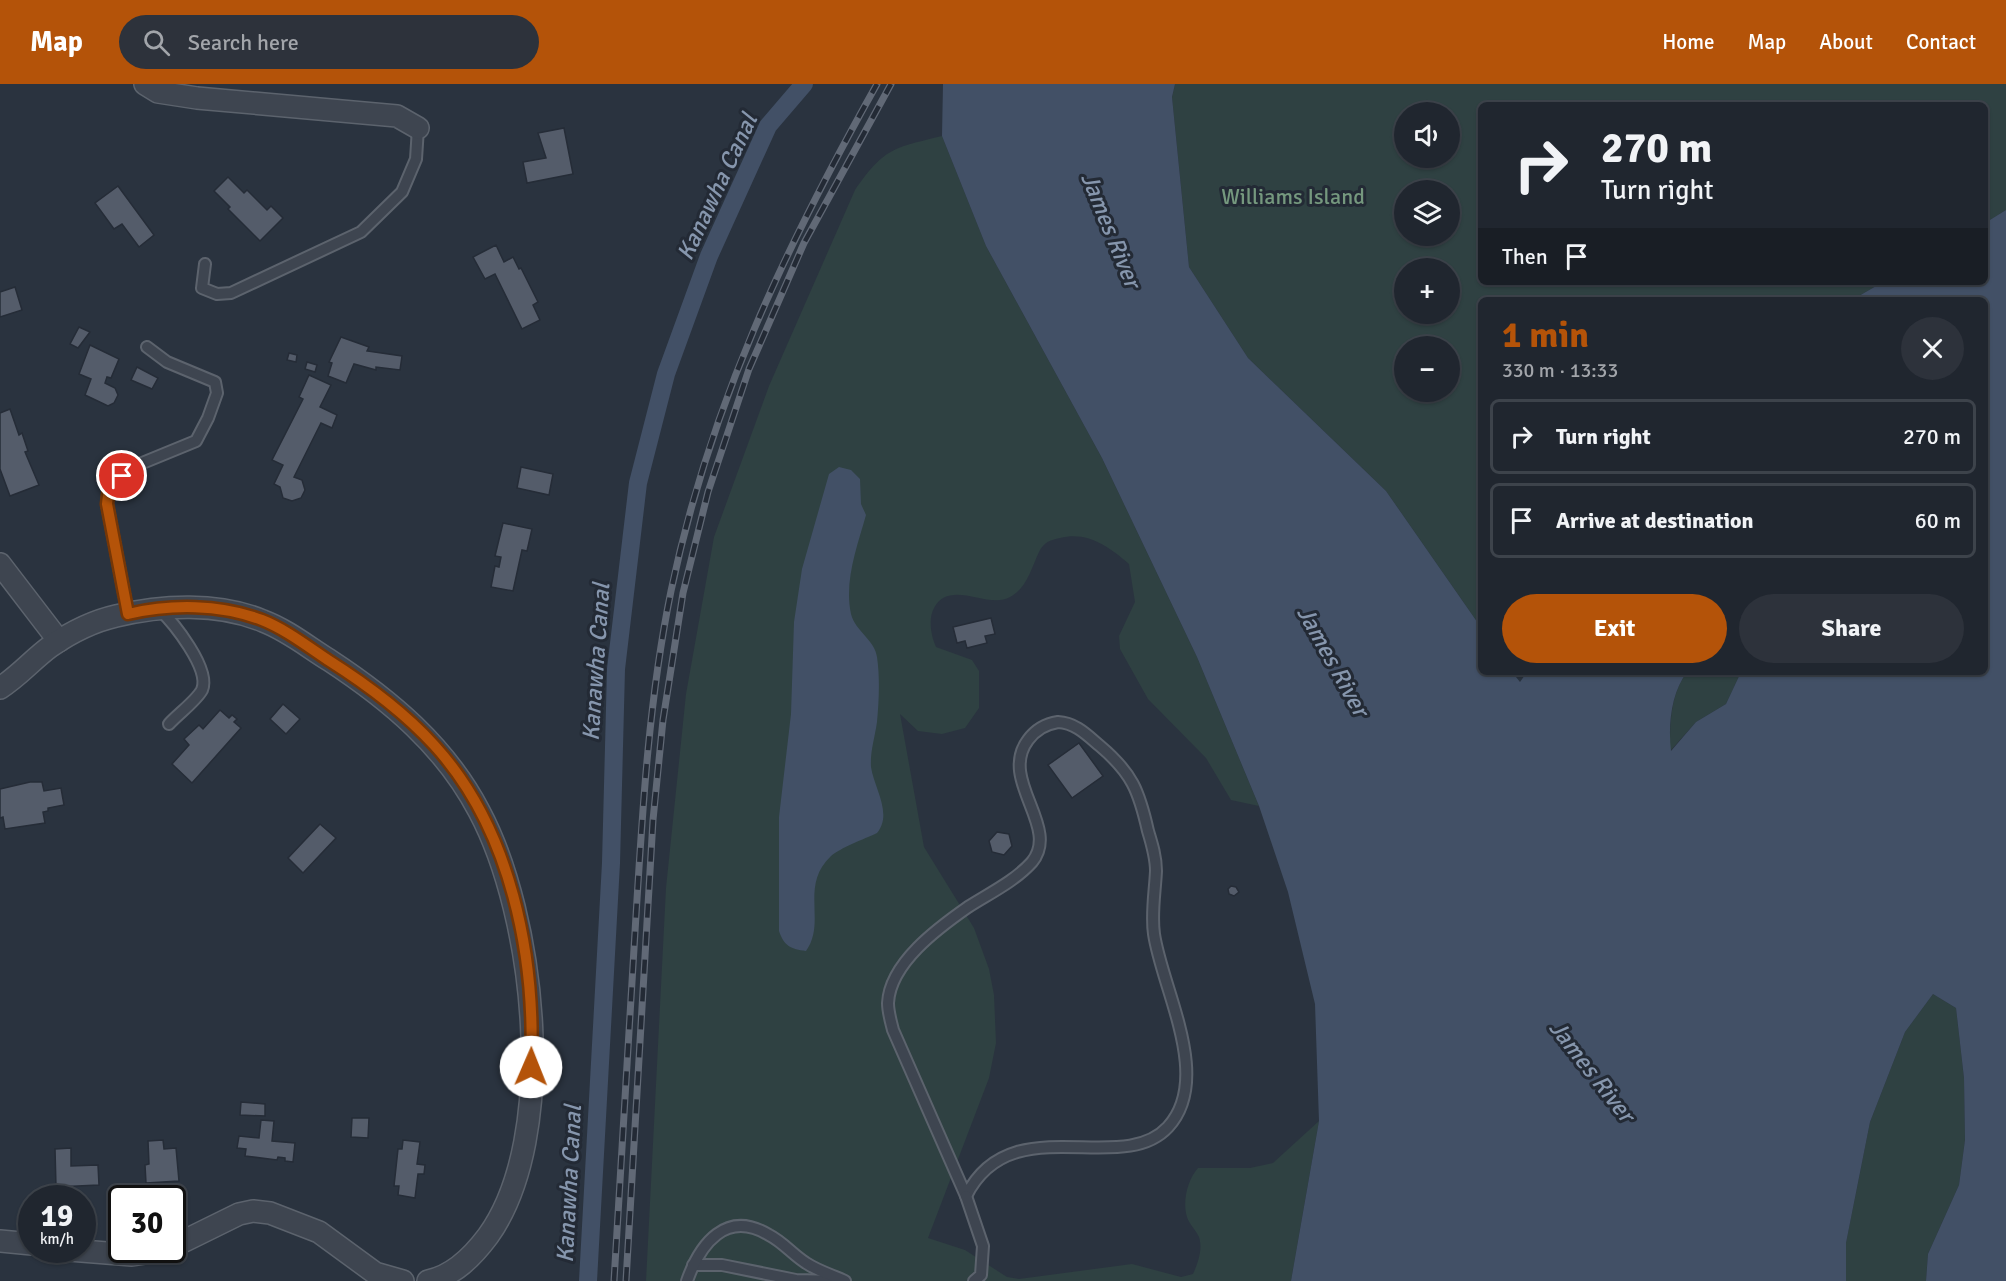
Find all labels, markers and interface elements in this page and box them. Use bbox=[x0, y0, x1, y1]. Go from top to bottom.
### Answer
search box bbox=[119, 15, 539, 69]
text: Map bbox=[30, 25, 83, 59]
icon: search bbox=[140, 26, 173, 59]
text: Search here bbox=[188, 29, 299, 56]
text: Home bbox=[1662, 29, 1715, 55]
text: Map bbox=[1748, 29, 1786, 55]
text: About bbox=[1819, 29, 1873, 55]
text: Contact bbox=[1906, 29, 1976, 55]
map controls bbox=[1394, 102, 1460, 402]
button: sound bbox=[1394, 102, 1460, 168]
water label: Kanawha Canal bbox=[670, 107, 765, 265]
text: 270 m bbox=[1601, 123, 1712, 174]
icon: right bbox=[1502, 126, 1580, 204]
water label: James River bbox=[1074, 168, 1149, 295]
text: Turn right bbox=[1601, 174, 1714, 207]
button: layers bbox=[1394, 180, 1460, 246]
park label: Williams Island bbox=[1221, 183, 1365, 210]
icon: arrive bbox=[1560, 240, 1593, 273]
text: Then bbox=[1502, 243, 1548, 270]
button: + bbox=[1394, 258, 1460, 324]
text: 1 min bbox=[1502, 313, 1589, 358]
button: close bbox=[1901, 317, 1964, 380]
button: − bbox=[1394, 336, 1460, 402]
text: 330 m · 13:33 bbox=[1502, 358, 1618, 383]
icon: right bbox=[1505, 420, 1538, 453]
text: Turn right bbox=[1556, 423, 1651, 450]
text: 270 m bbox=[1903, 423, 1961, 450]
pin bbox=[96, 450, 147, 501]
icon: arrive bbox=[105, 459, 138, 492]
icon: arrive bbox=[1505, 504, 1538, 537]
text: Arrive at destination bbox=[1556, 507, 1753, 534]
text: 60 m bbox=[1915, 507, 1961, 534]
water label: Kanawha Canal bbox=[576, 580, 617, 742]
button: Exit bbox=[1502, 594, 1727, 663]
button: Share bbox=[1739, 594, 1964, 663]
water label: James River bbox=[1290, 601, 1377, 724]
water label: James River bbox=[1543, 1014, 1643, 1131]
position arrow bbox=[499, 1035, 563, 1099]
water label: Kanawha Canal bbox=[550, 1102, 588, 1264]
speed limit sign: 30 bbox=[108, 1185, 186, 1263]
text: 19 bbox=[41, 1198, 73, 1235]
text: km/h bbox=[40, 1230, 74, 1248]

